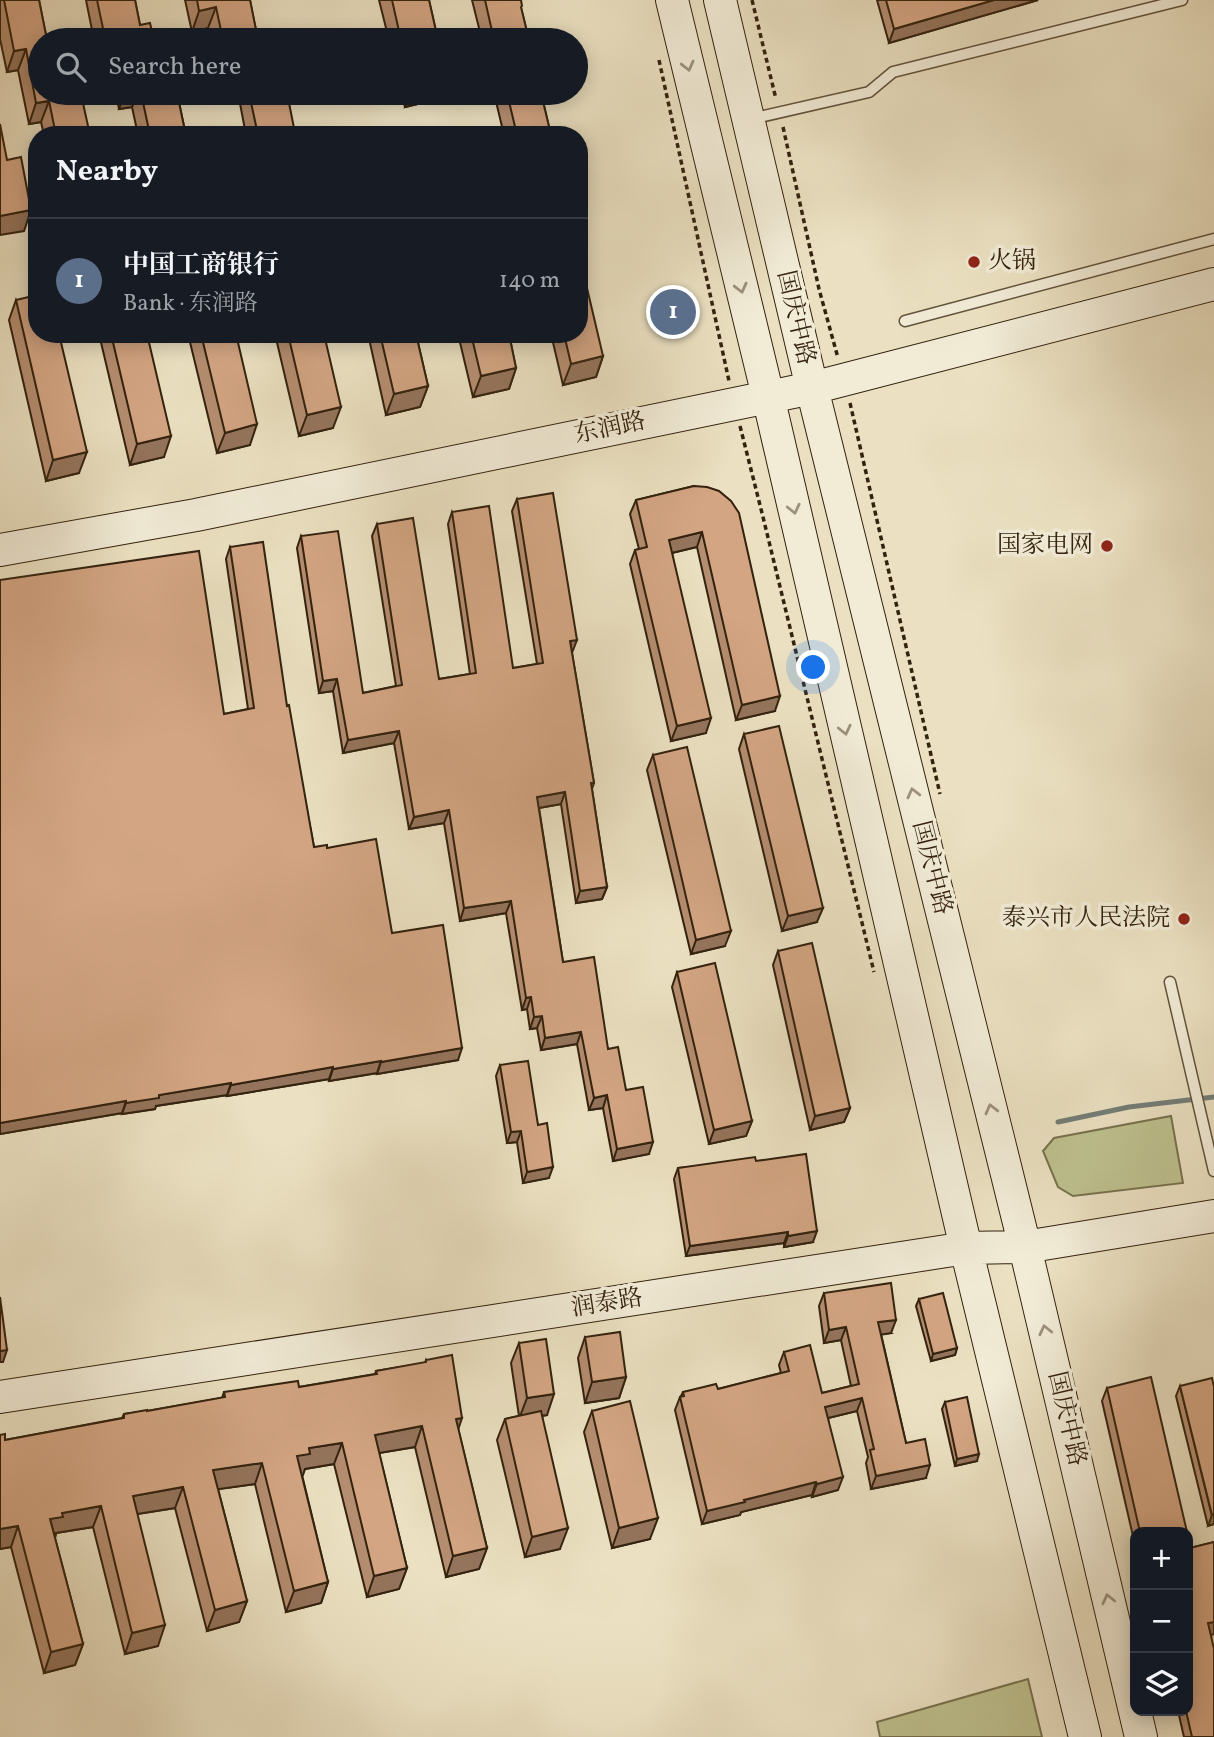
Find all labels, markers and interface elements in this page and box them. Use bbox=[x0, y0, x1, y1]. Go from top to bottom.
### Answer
search box bbox=[28, 28, 588, 105]
icon: search bbox=[52, 48, 90, 86]
text: Search here bbox=[108, 49, 241, 85]
one-way arrow bbox=[680, 60, 694, 72]
text: Nearby bbox=[56, 151, 158, 193]
place label: 火锅 bbox=[988, 245, 1036, 279]
text: 中国工商银行 bbox=[123, 248, 279, 284]
marker: 火锅 bbox=[966, 254, 982, 270]
text: 1 bbox=[74, 265, 84, 297]
text: 140 m bbox=[499, 265, 560, 297]
street label: 国庆中路 bbox=[768, 267, 822, 369]
one-way arrow bbox=[733, 281, 748, 293]
pin: 1 bbox=[650, 286, 696, 338]
text: Bank · 东润路 bbox=[123, 288, 258, 320]
street label: 东润路 bbox=[571, 405, 649, 453]
one-way arrow bbox=[786, 503, 800, 515]
place label: 国家电网 bbox=[997, 529, 1093, 563]
marker: 国家电网 bbox=[1099, 538, 1115, 554]
your location bbox=[796, 650, 830, 684]
one-way arrow bbox=[837, 724, 852, 736]
one-way arrow bbox=[906, 787, 921, 799]
street label: 国庆中路 bbox=[903, 817, 959, 919]
place label: 泰兴市人民法院 bbox=[1002, 902, 1170, 936]
marker: 泰兴市人民法院 bbox=[1176, 911, 1192, 927]
one-way arrow bbox=[985, 1103, 999, 1115]
street label: 润泰路 bbox=[569, 1282, 645, 1326]
one-way arrow bbox=[1039, 1324, 1053, 1336]
street label: 国庆中路 bbox=[1039, 1368, 1093, 1470]
map controls bbox=[1130, 1527, 1193, 1716]
button: + bbox=[1130, 1527, 1193, 1590]
button: − bbox=[1130, 1590, 1193, 1653]
one-way arrow bbox=[1102, 1593, 1117, 1605]
button: layers bbox=[1130, 1653, 1193, 1716]

